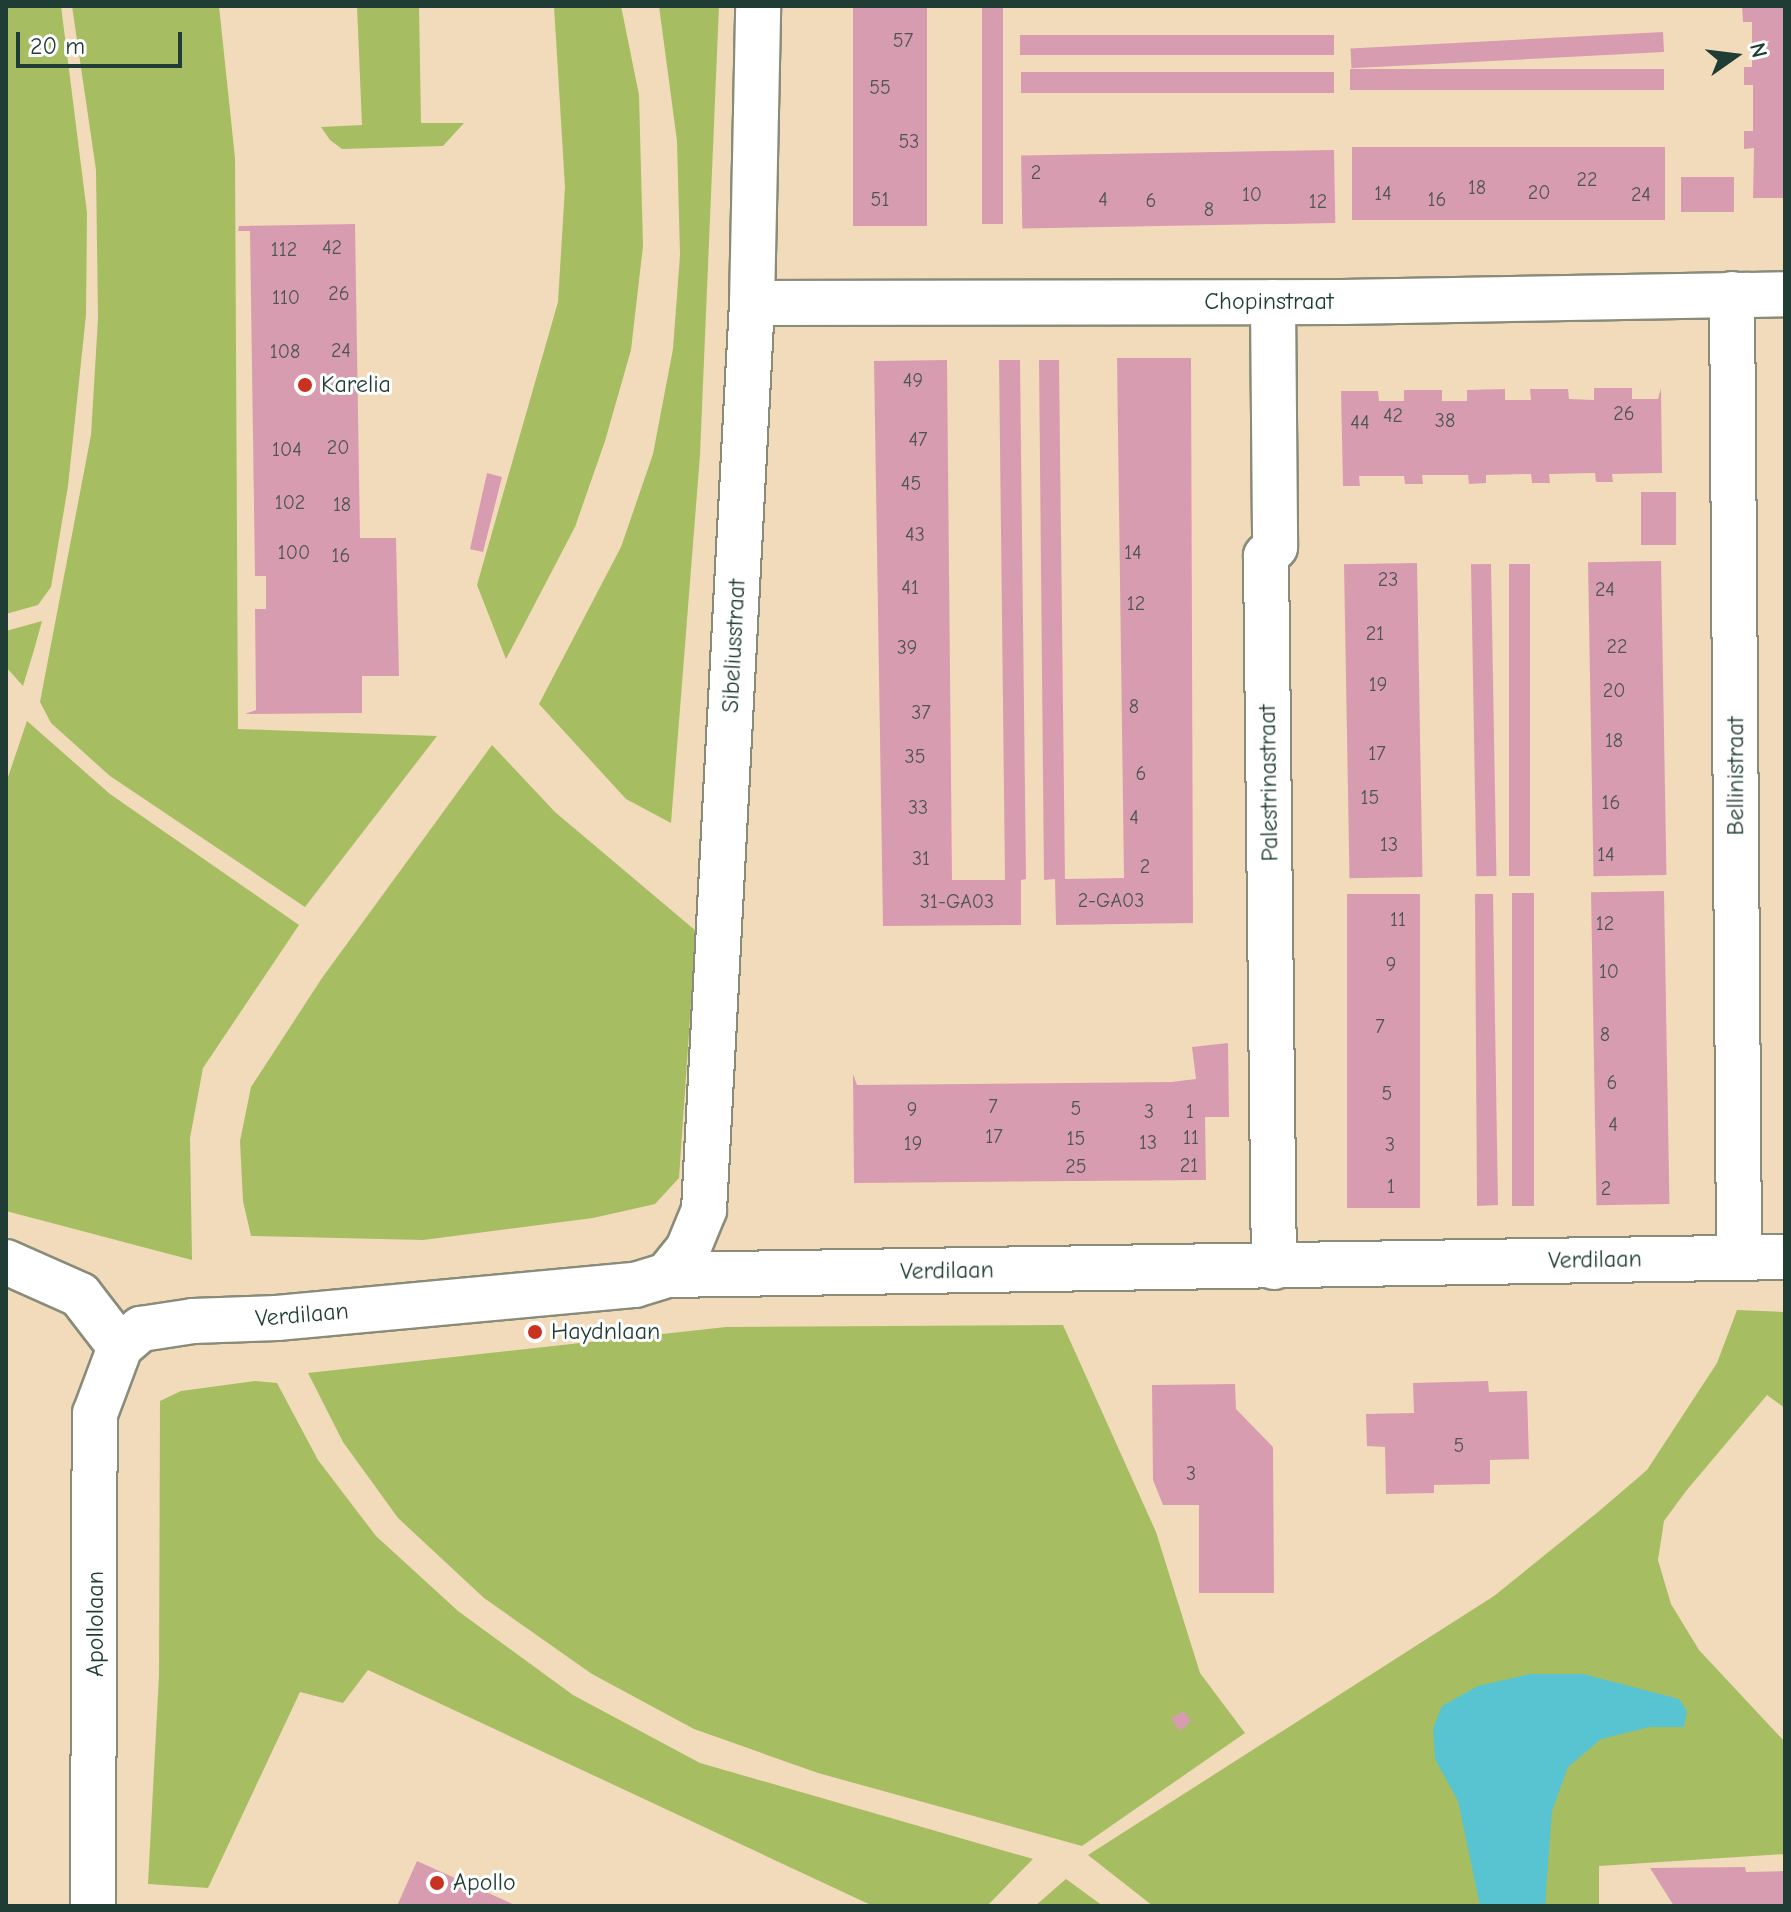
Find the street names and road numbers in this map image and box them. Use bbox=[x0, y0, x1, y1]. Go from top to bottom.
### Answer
street label: Chopinstraat bbox=[1204, 288, 1334, 316]
street label: Sibeliusstraat bbox=[716, 578, 752, 714]
street label: Palestrinastraat bbox=[1253, 704, 1285, 862]
street label: Bellinistraat bbox=[1722, 716, 1750, 836]
street label: Verdilaan bbox=[1548, 1245, 1642, 1275]
street label: Verdilaan bbox=[900, 1256, 994, 1286]
street label: Verdilaan bbox=[254, 1297, 350, 1333]
street label: Apollolaan bbox=[82, 1571, 110, 1677]

